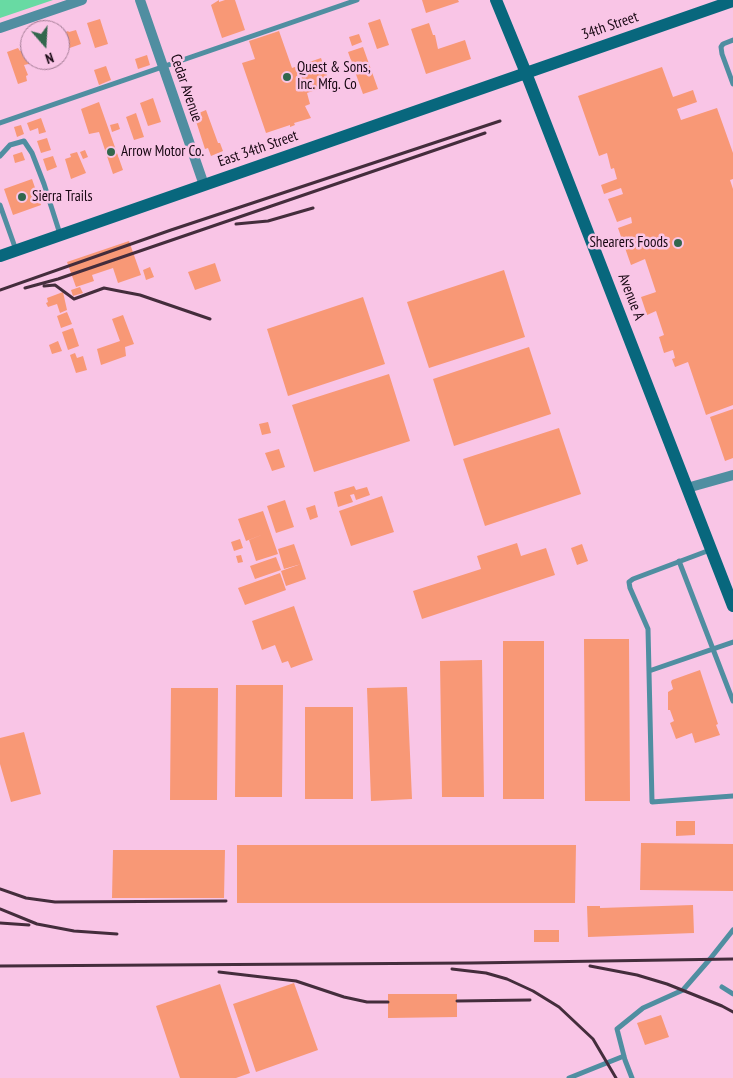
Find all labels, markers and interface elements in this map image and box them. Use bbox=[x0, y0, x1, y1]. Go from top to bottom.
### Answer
street label: 34th Street bbox=[579, 8, 641, 44]
north arrow bbox=[20, 20, 70, 70]
text: N bbox=[43, 48, 56, 68]
street label: Cedar Avenue bbox=[166, 52, 206, 124]
place label: Quest & Sons, Inc. Mfg. Co bbox=[297, 59, 371, 94]
marker: Quest & Sons, Inc. Mfg. Co bbox=[281, 71, 293, 83]
street label: East 34th Street bbox=[216, 127, 300, 171]
place label: Arrow Motor Co. bbox=[121, 143, 204, 161]
marker: Arrow Motor Co. bbox=[105, 146, 117, 158]
place label: Sierra Trails bbox=[32, 188, 93, 206]
marker: Sierra Trails bbox=[16, 191, 28, 203]
place label: Shearers Foods bbox=[589, 234, 668, 252]
marker: Shearers Foods bbox=[672, 237, 684, 249]
street label: Avenue A bbox=[614, 271, 648, 323]

